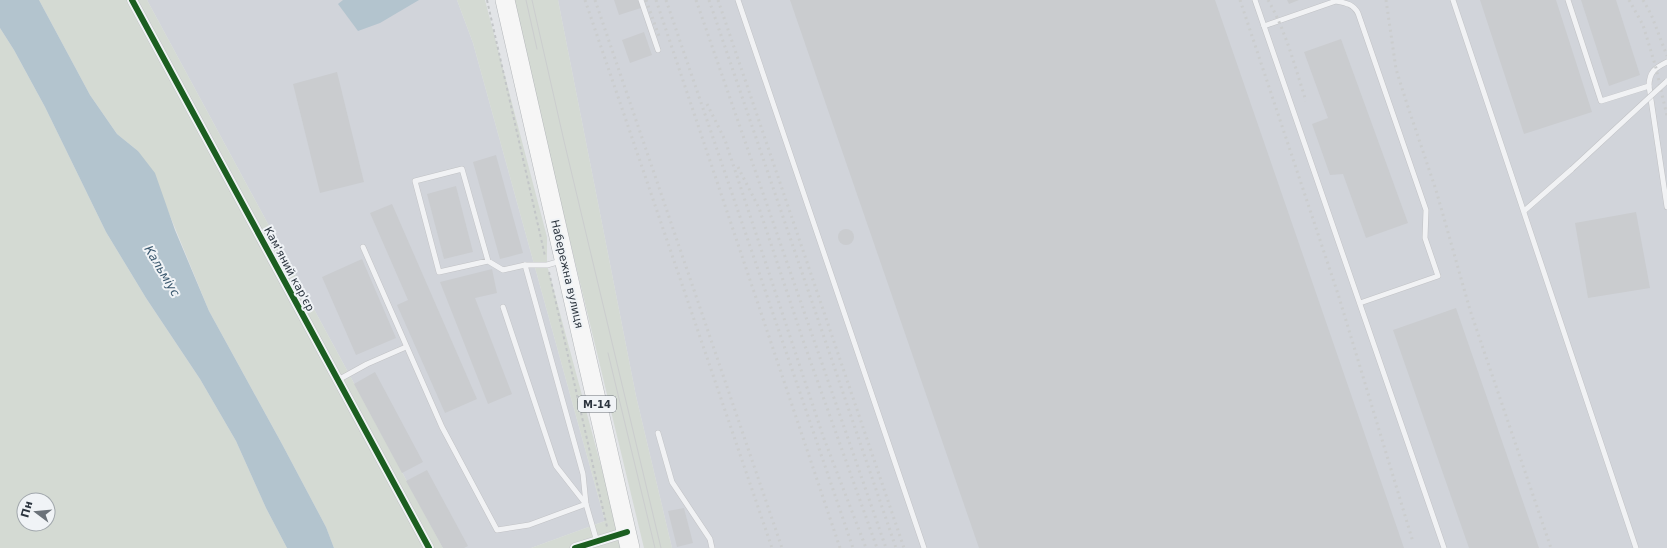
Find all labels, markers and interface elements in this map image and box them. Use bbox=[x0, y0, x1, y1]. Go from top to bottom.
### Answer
street label: Набережна вулиця bbox=[548, 218, 586, 330]
street label: Кам'яний кар'єр bbox=[261, 224, 317, 314]
water label: Кальміус bbox=[141, 243, 183, 299]
road number: М-14 bbox=[578, 396, 616, 412]
north arrow bbox=[16, 492, 56, 532]
text: Пн bbox=[18, 500, 35, 519]

